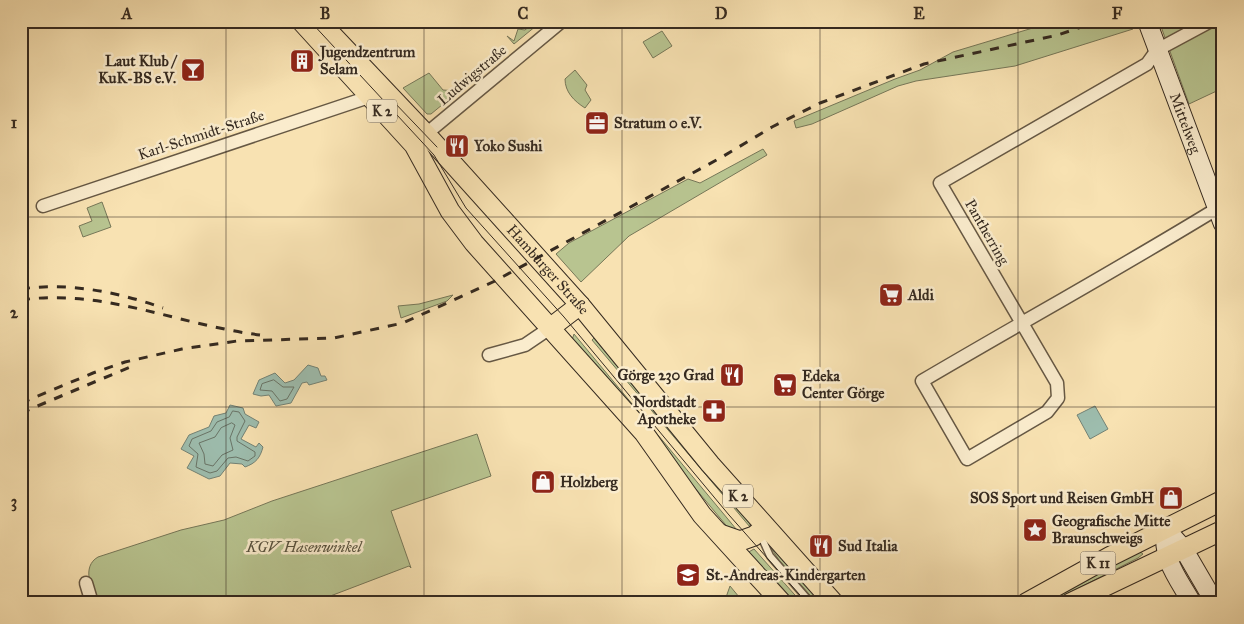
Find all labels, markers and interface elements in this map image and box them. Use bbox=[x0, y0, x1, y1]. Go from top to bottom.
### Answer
text: A bbox=[121, 4, 133, 23]
text: B bbox=[320, 4, 330, 23]
text: C bbox=[518, 4, 529, 23]
text: D bbox=[715, 4, 728, 23]
text: E bbox=[913, 4, 925, 23]
text: F bbox=[1112, 4, 1123, 23]
street label: Ludwigstraße bbox=[434, 41, 510, 109]
place label: Jugendzentrum Selam bbox=[318, 43, 416, 78]
building icon: Jugendzentrum Selam bbox=[289, 48, 315, 74]
place label: Laut Klub / KuK-BS e.V. bbox=[98, 52, 178, 87]
bar icon: Laut Klub / KuK-BS e.V. bbox=[180, 57, 206, 83]
street label: Mittelweg bbox=[1166, 90, 1205, 157]
road number: K 2 bbox=[367, 100, 397, 122]
street label: Karl-Schmidt-Straße bbox=[136, 106, 266, 164]
office icon: Stratum 0 e.V. bbox=[584, 110, 610, 136]
text: 1 bbox=[11, 113, 18, 132]
place label: Stratum 0 e.V. bbox=[614, 114, 702, 132]
restaurant icon: Yoko Sushi bbox=[444, 133, 470, 159]
place label: Yoko Sushi bbox=[473, 137, 543, 155]
street label: Pantherring bbox=[961, 196, 1014, 269]
street label: Hamburger Straße bbox=[503, 221, 593, 318]
supermarket icon: Aldi bbox=[878, 282, 904, 308]
place label: Aldi bbox=[907, 286, 935, 304]
text: 2 bbox=[10, 303, 19, 322]
restaurant icon: Görge 230 Grad bbox=[719, 362, 745, 388]
place label: Görge 230 Grad bbox=[618, 366, 714, 385]
place label: Edeka Center Görge bbox=[802, 367, 885, 403]
supermarket icon: Edeka Center Görge bbox=[772, 372, 798, 398]
place label: Nordstadt Apotheke bbox=[633, 393, 697, 429]
pharmacy icon: Nordstadt Apotheke bbox=[701, 398, 727, 424]
shop icon: Holzberg bbox=[530, 469, 556, 495]
place label: Holzberg bbox=[560, 473, 619, 492]
road number: K 2 bbox=[723, 484, 753, 508]
shop icon: SOS Sport und Reisen GmbH bbox=[1158, 485, 1184, 511]
place label: SOS Sport und Reisen GmbH bbox=[970, 489, 1154, 508]
text: 3 bbox=[11, 492, 17, 512]
place label: Geografische Mitte Braunschweigs bbox=[1052, 512, 1171, 548]
place icon: Geografische Mitte Braunschweigs bbox=[1022, 517, 1048, 543]
restaurant icon: Sud Italia bbox=[808, 533, 834, 559]
place label: Sud Italia bbox=[838, 537, 898, 555]
park label: KGV Hasenwinkel bbox=[246, 538, 363, 556]
road number: K 11 bbox=[1080, 552, 1116, 574]
school or university icon: St.-Andreas-Kindergarten bbox=[675, 562, 701, 588]
place label: St.-Andreas-Kindergarten bbox=[706, 566, 866, 585]

